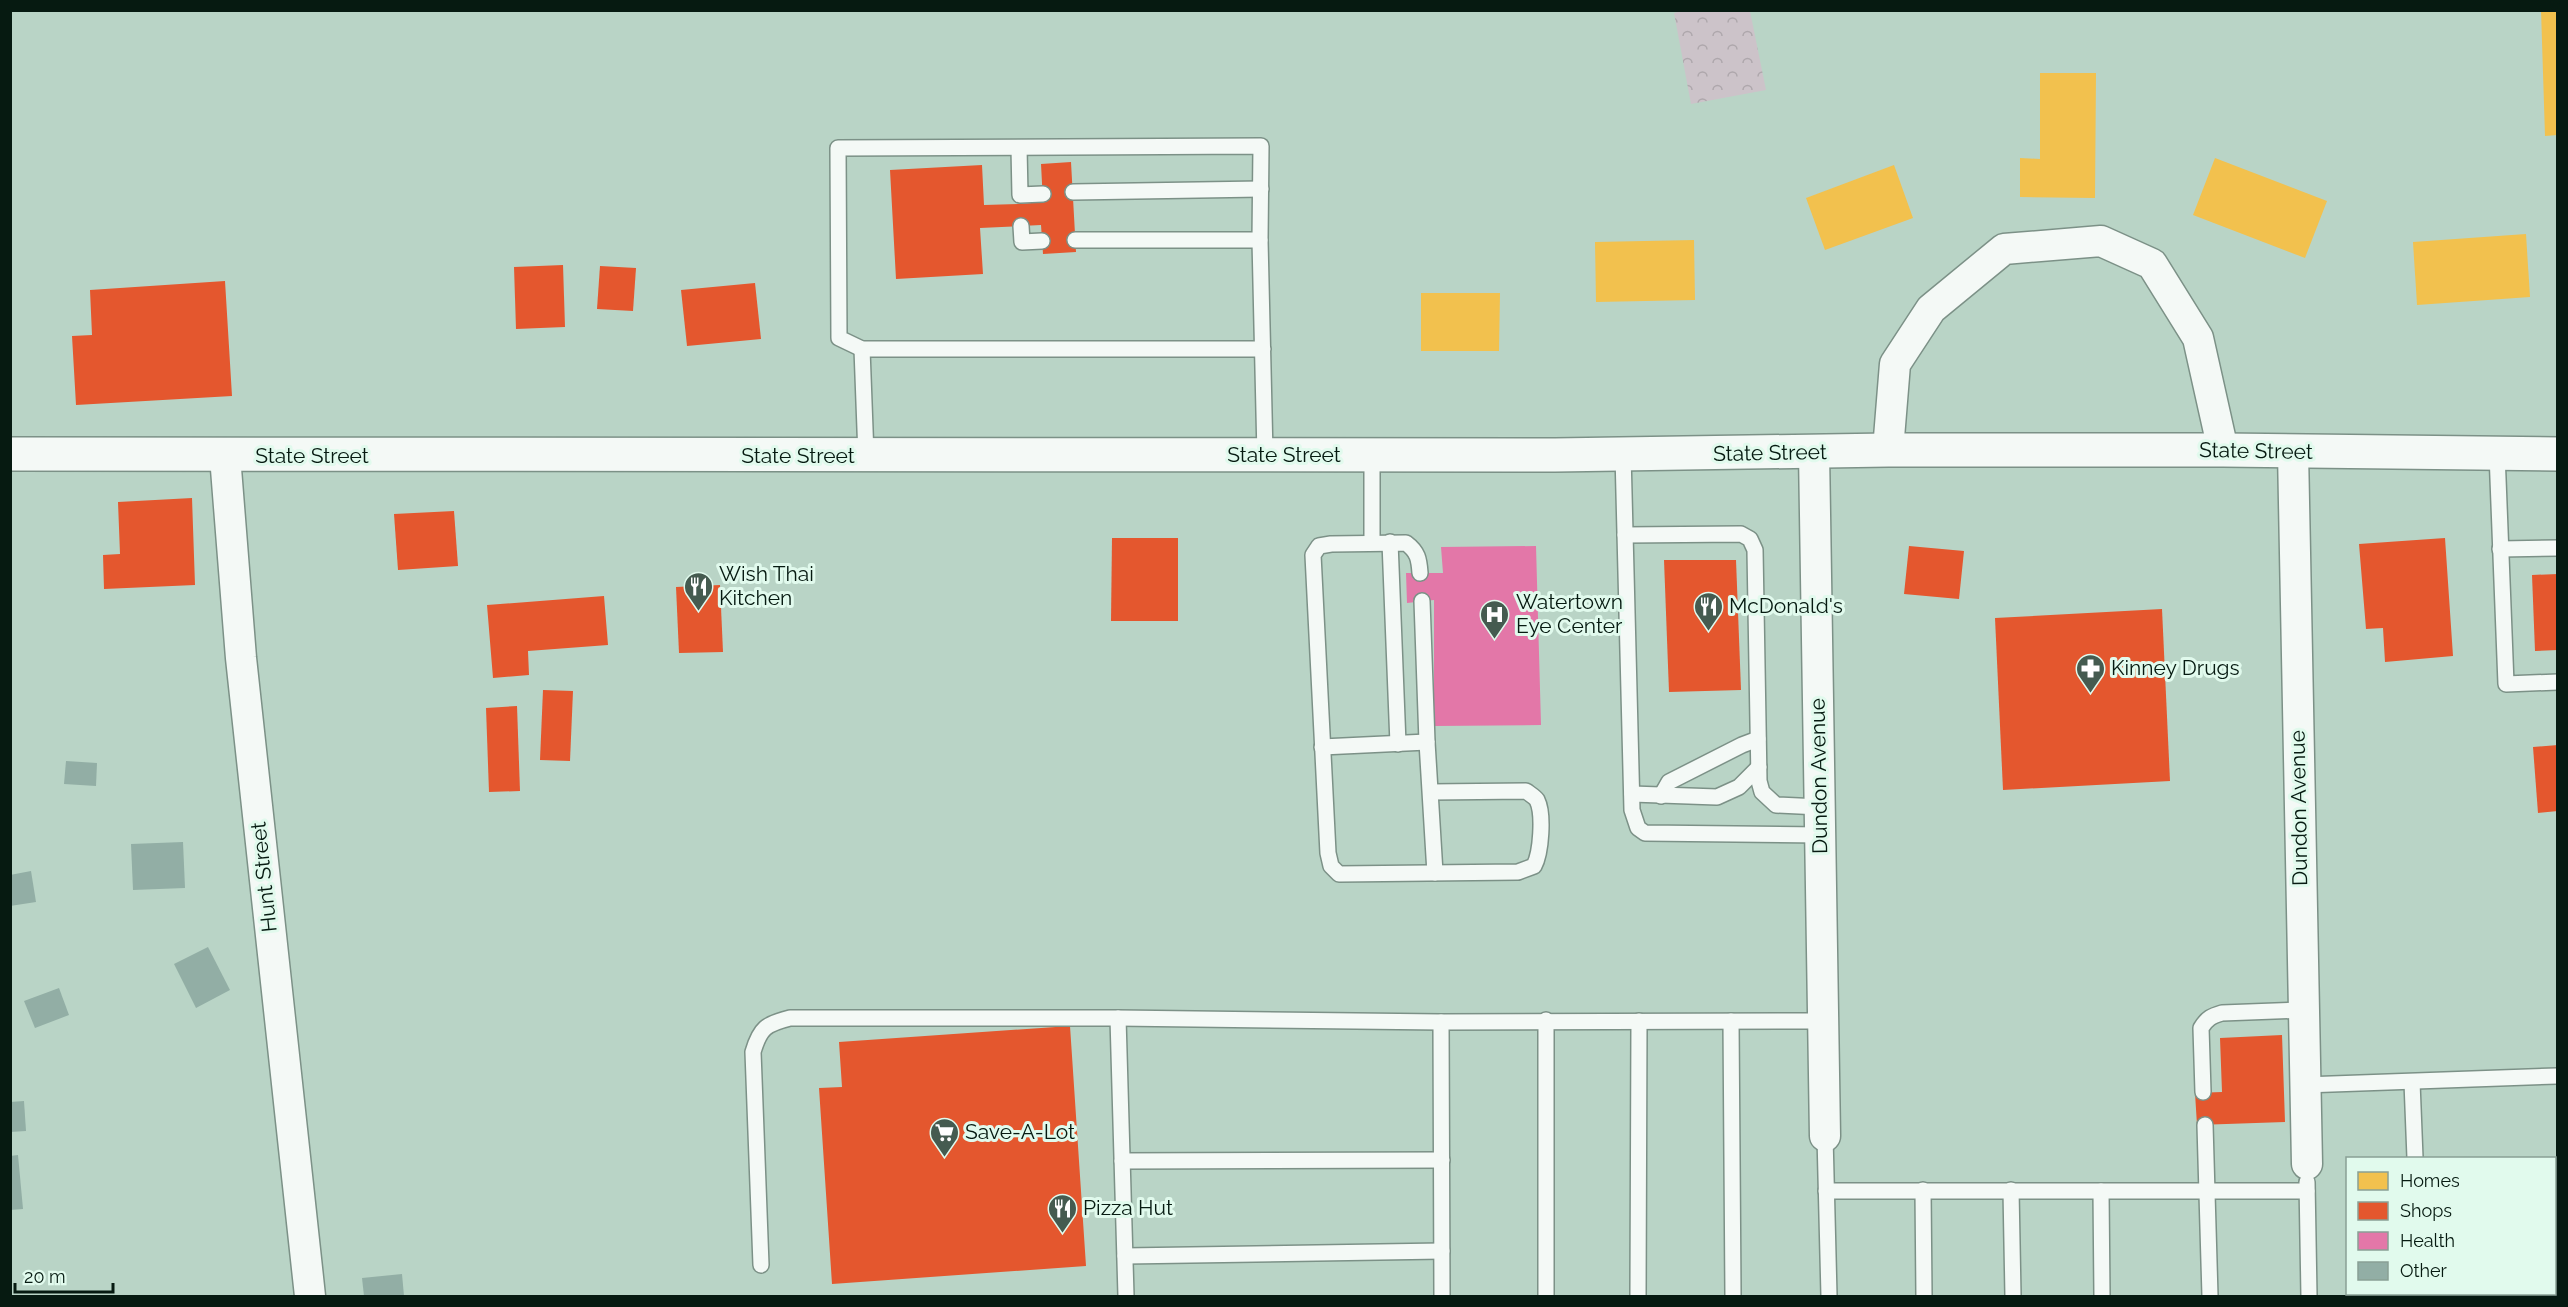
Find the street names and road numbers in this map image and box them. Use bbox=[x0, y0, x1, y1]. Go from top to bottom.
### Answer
street label: State Street bbox=[2199, 437, 2313, 464]
street label: State Street bbox=[1713, 439, 1827, 466]
street label: State Street bbox=[1227, 442, 1341, 467]
street label: State Street bbox=[255, 443, 369, 468]
street label: State Street bbox=[741, 443, 855, 468]
street label: Dundon Avenue bbox=[1805, 698, 1832, 854]
street label: Dundon Avenue bbox=[2285, 730, 2312, 886]
street label: Hunt Street bbox=[245, 821, 282, 933]

